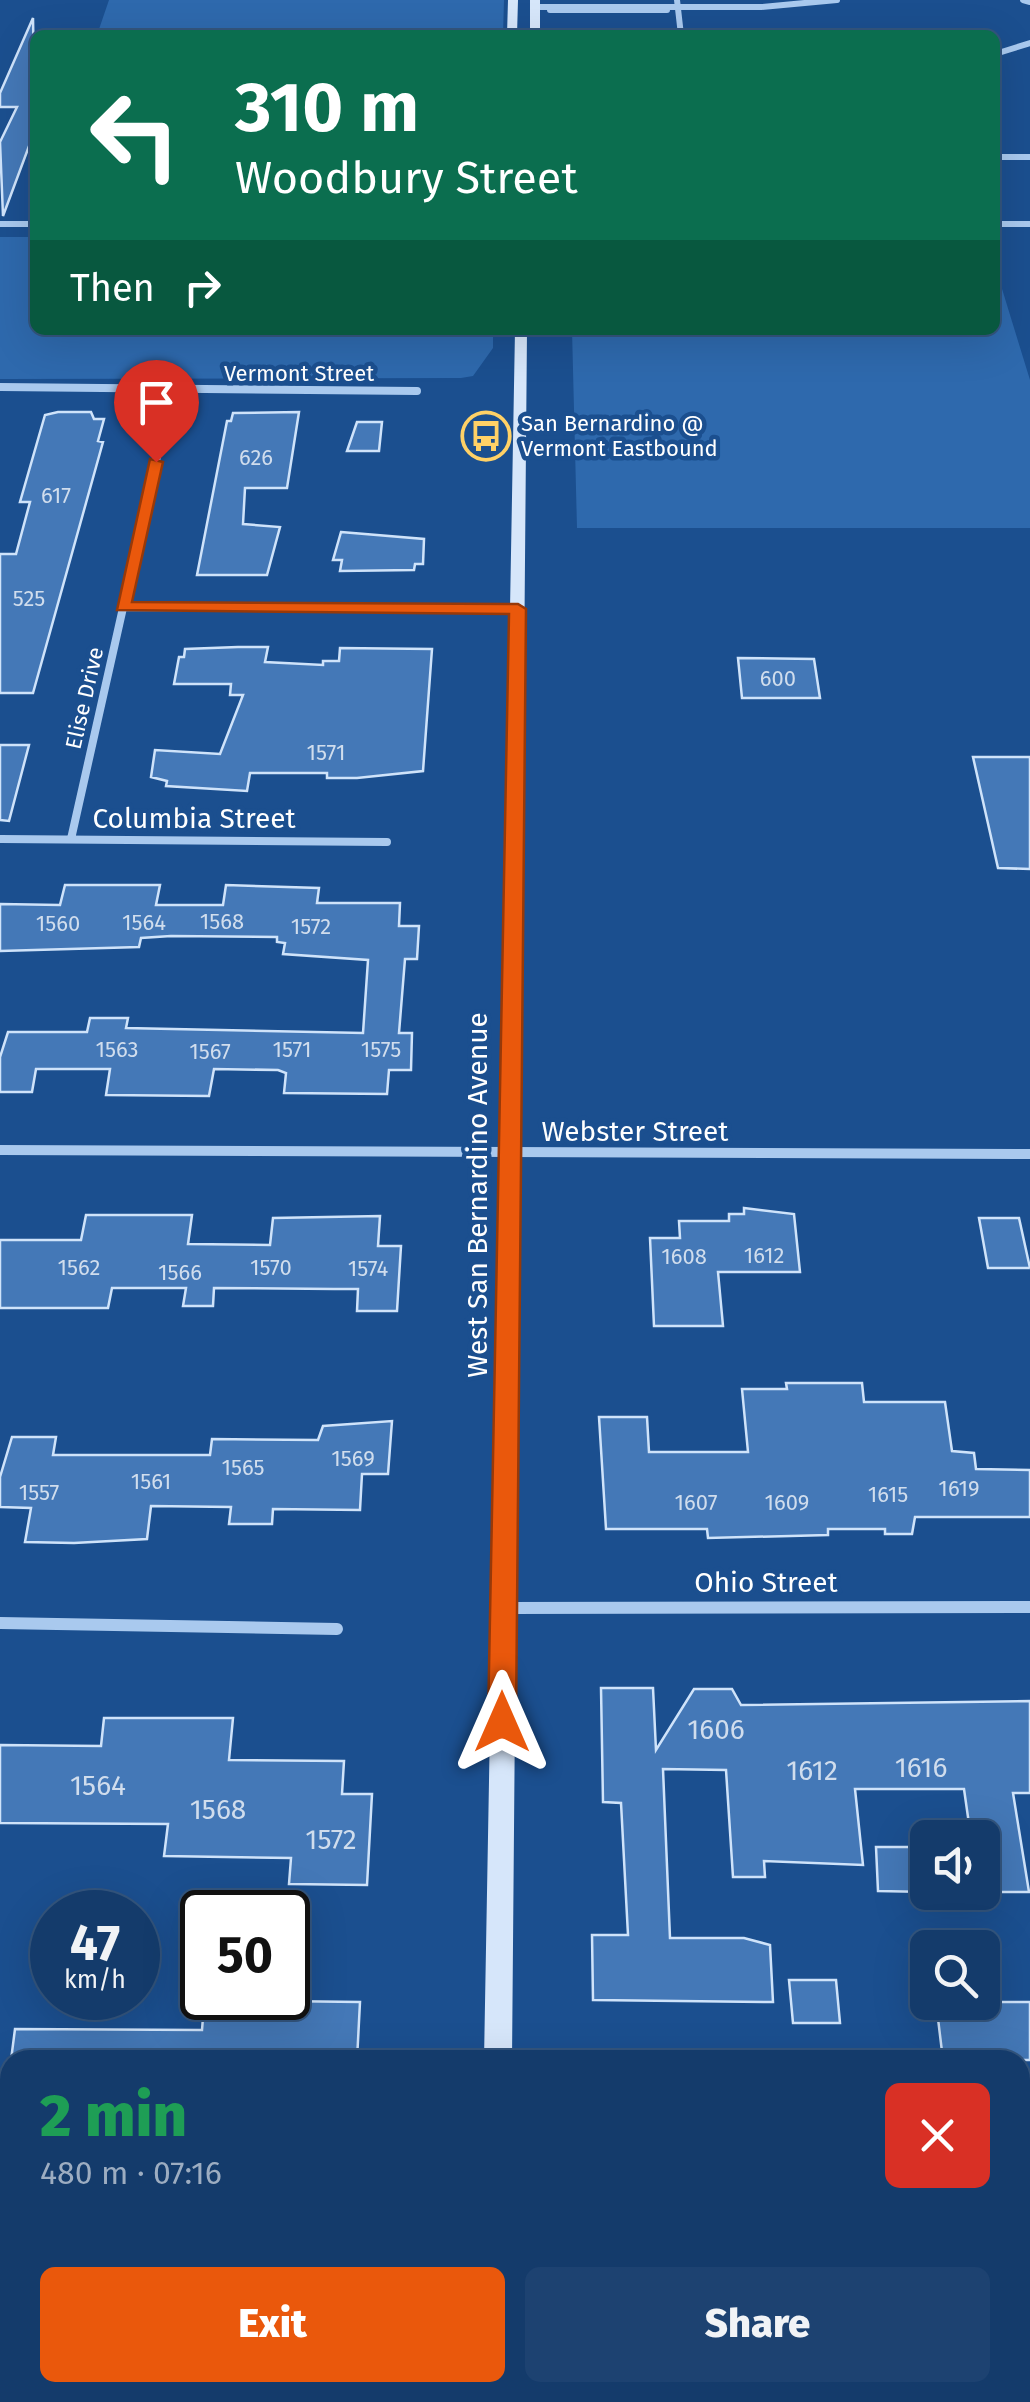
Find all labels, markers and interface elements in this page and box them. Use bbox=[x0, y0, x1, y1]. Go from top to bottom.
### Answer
text: 310 m bbox=[235, 66, 419, 150]
icon: left bbox=[70, 70, 200, 200]
text: Woodbury Street bbox=[235, 151, 578, 205]
icon: right bbox=[175, 260, 230, 315]
text: Then bbox=[70, 265, 155, 311]
pin bbox=[114, 360, 199, 463]
street label: Vermont Street bbox=[224, 360, 374, 387]
icon: arrive bbox=[129, 375, 184, 430]
bus stop icon: San Bernardino @ Vermont Eastbound bbox=[460, 410, 512, 462]
place label: San Bernardino @ Vermont Eastbound bbox=[521, 410, 718, 462]
house number: 626 bbox=[239, 444, 273, 471]
house number: 617 bbox=[41, 482, 71, 509]
house number: 525 bbox=[13, 585, 45, 612]
street label: Elise Drive bbox=[60, 644, 109, 752]
house number: 600 bbox=[760, 665, 796, 692]
house number: 1571 bbox=[307, 739, 345, 766]
street label: Columbia Street bbox=[92, 802, 296, 835]
house number: 1568 bbox=[200, 908, 244, 935]
house number: 1564 bbox=[122, 909, 166, 936]
house number: 1560 bbox=[36, 910, 80, 937]
house number: 1572 bbox=[291, 913, 331, 940]
street label: West San Bernardino Avenue bbox=[461, 1012, 494, 1378]
house number: 1563 bbox=[95, 1036, 139, 1063]
house number: 1571 bbox=[273, 1036, 311, 1063]
house number: 1575 bbox=[361, 1036, 401, 1063]
house number: 1567 bbox=[189, 1038, 231, 1065]
street label: Webster Street bbox=[542, 1115, 729, 1148]
house number: 1612 bbox=[744, 1242, 784, 1269]
house number: 1608 bbox=[661, 1243, 707, 1270]
house number: 1562 bbox=[58, 1254, 100, 1281]
house number: 1570 bbox=[250, 1254, 292, 1281]
house number: 1574 bbox=[348, 1255, 389, 1282]
house number: 1566 bbox=[158, 1259, 202, 1286]
house number: 1569 bbox=[331, 1445, 375, 1472]
house number: 1565 bbox=[221, 1454, 265, 1481]
house number: 1561 bbox=[131, 1468, 171, 1495]
house number: 1619 bbox=[938, 1475, 980, 1502]
house number: 1557 bbox=[19, 1479, 60, 1506]
house number: 1615 bbox=[868, 1481, 908, 1508]
house number: 1607 bbox=[675, 1489, 718, 1516]
house number: 1609 bbox=[765, 1489, 809, 1516]
street label: Ohio Street bbox=[694, 1566, 839, 1599]
position arrow bbox=[450, 1670, 554, 1774]
house number: 1606 bbox=[687, 1713, 745, 1746]
house number: 1616 bbox=[895, 1751, 947, 1784]
house number: 1612 bbox=[786, 1754, 838, 1787]
house number: 1564 bbox=[70, 1769, 126, 1802]
house number: 1568 bbox=[190, 1793, 246, 1826]
map controls bbox=[910, 1820, 1000, 2020]
button: sound bbox=[910, 1820, 1000, 1910]
house number: 1572 bbox=[305, 1823, 357, 1856]
speed limit sign: 50 bbox=[180, 1890, 310, 2020]
text: 47 bbox=[70, 1913, 120, 1973]
button: search bbox=[910, 1930, 1000, 2020]
text: km/h bbox=[64, 1965, 126, 1995]
text: 2 min bbox=[40, 2080, 187, 2152]
button: close bbox=[885, 2083, 990, 2188]
text: 480 m · 07:16 bbox=[40, 2154, 222, 2192]
button: Exit bbox=[40, 2267, 505, 2382]
button: Share bbox=[525, 2267, 990, 2382]

